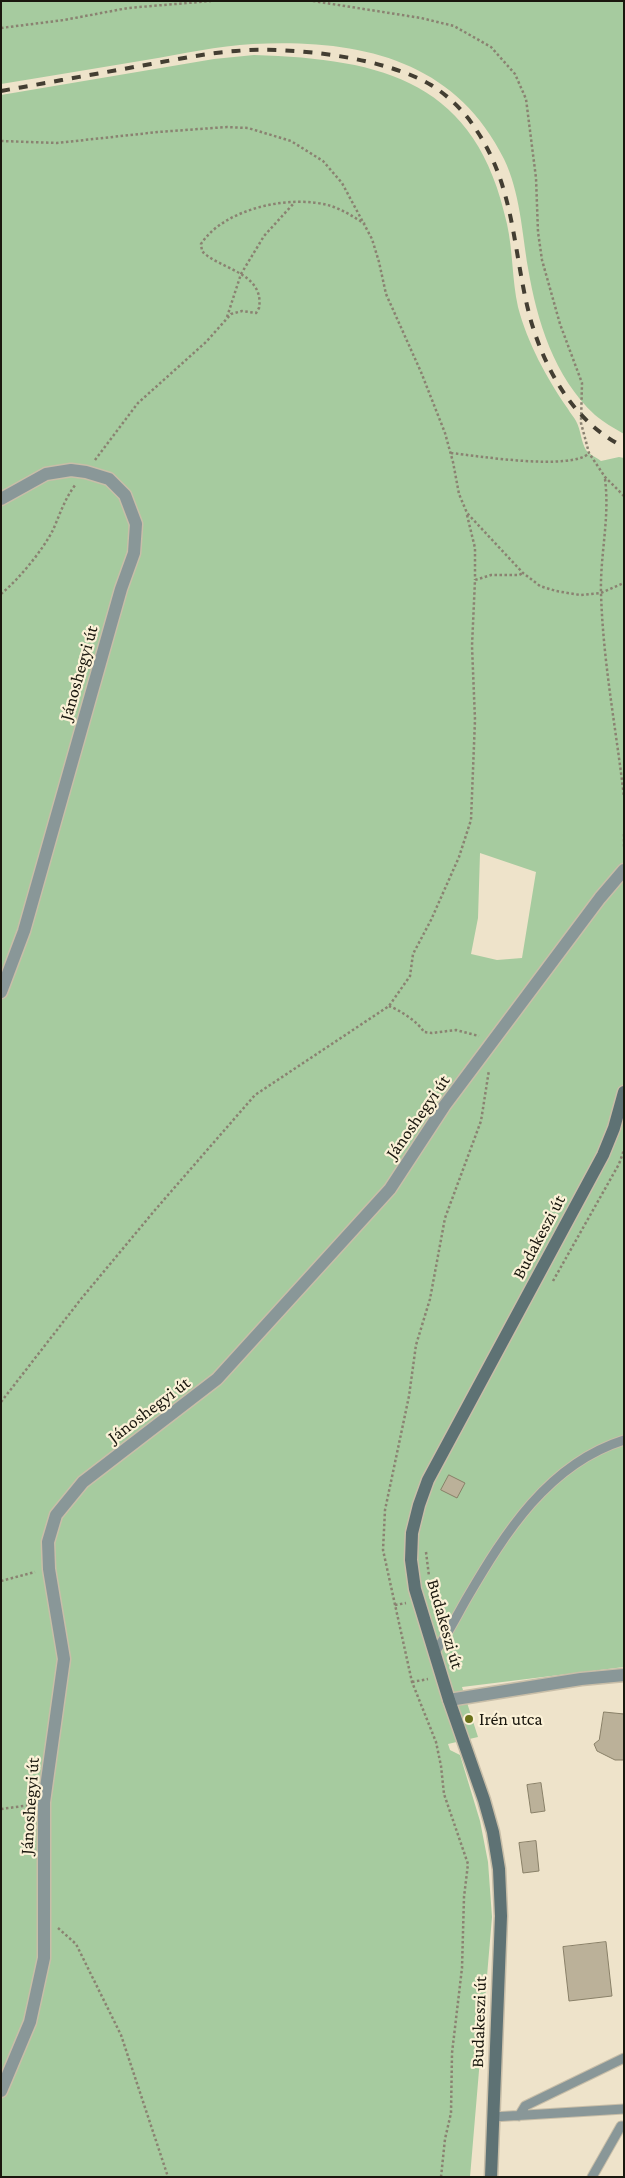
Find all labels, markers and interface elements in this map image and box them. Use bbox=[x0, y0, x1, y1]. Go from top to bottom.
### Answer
street label: Jánoshegyi út bbox=[55, 623, 103, 723]
street label: Jánoshegyi út bbox=[381, 1071, 455, 1163]
street label: Budakeszi út bbox=[508, 1191, 570, 1283]
street label: Jánoshegyi út bbox=[104, 1372, 194, 1448]
street label: Budakeszi út bbox=[422, 1577, 468, 1671]
place label: Irén utca bbox=[479, 1708, 543, 1730]
marker: Irén utca bbox=[463, 1713, 475, 1725]
street label: Jánoshegyi út bbox=[16, 1757, 44, 1855]
street label: Budakeszi út bbox=[467, 1976, 491, 2068]

